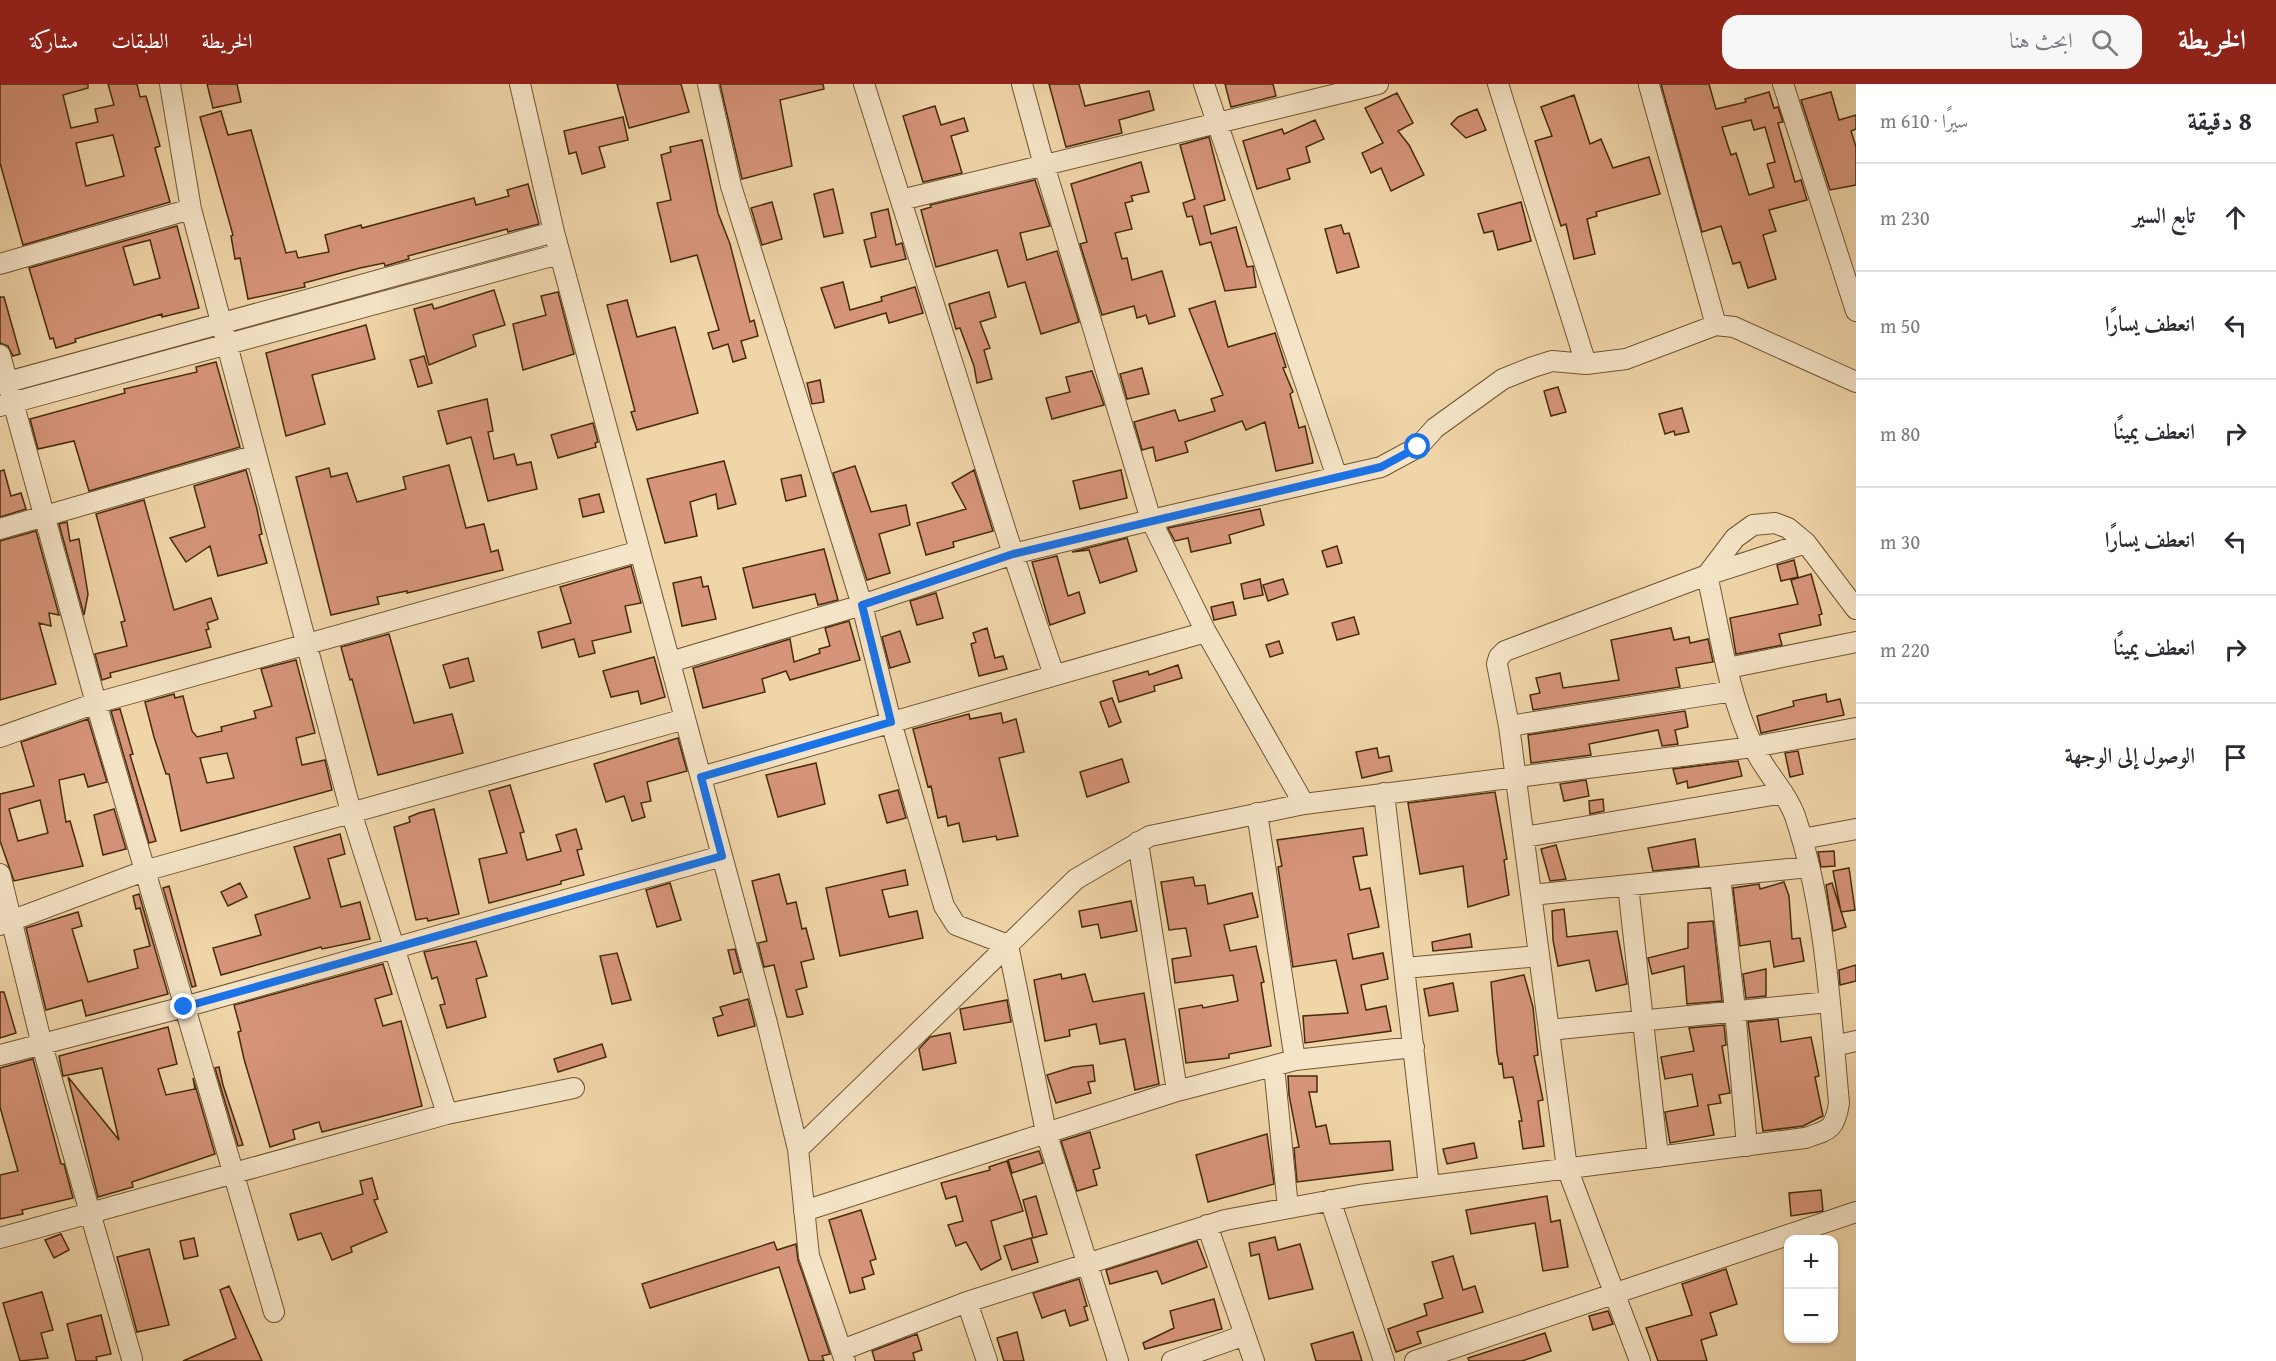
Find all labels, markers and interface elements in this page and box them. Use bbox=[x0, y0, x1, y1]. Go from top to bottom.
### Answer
search box bbox=[1722, 15, 2142, 69]
text: الخريطة bbox=[2178, 18, 2246, 59]
text: ابحث هنا bbox=[2009, 24, 2073, 56]
text: مشاركة bbox=[30, 25, 78, 56]
text: الطبقات bbox=[111, 25, 168, 56]
text: الخريطة bbox=[201, 25, 253, 56]
icon: search bbox=[2088, 26, 2121, 59]
text: 8 دقيقة bbox=[2187, 101, 2252, 140]
text: سيرًا · 610 m bbox=[1880, 106, 1968, 135]
text: تابع السير bbox=[2133, 199, 2195, 231]
icon: ahead bbox=[2219, 201, 2252, 234]
text: 230 m bbox=[1880, 203, 1930, 232]
text: انعطف يسارًا bbox=[2105, 307, 2195, 339]
icon: left bbox=[2219, 309, 2252, 342]
text: 50 m bbox=[1880, 311, 1920, 340]
text: انعطف يمينًا bbox=[2114, 415, 2195, 447]
icon: right bbox=[2219, 417, 2252, 450]
text: 80 m bbox=[1880, 419, 1920, 448]
route start bbox=[1404, 433, 1430, 459]
text: انعطف يسارًا bbox=[2105, 523, 2195, 555]
icon: left bbox=[2219, 525, 2252, 558]
text: 30 m bbox=[1880, 527, 1920, 556]
text: انعطف يمينًا bbox=[2114, 631, 2195, 663]
icon: right bbox=[2219, 633, 2252, 666]
text: 220 m bbox=[1880, 635, 1930, 664]
text: الوصول إلى الوجهة bbox=[2065, 739, 2195, 771]
icon: arrive bbox=[2219, 741, 2252, 774]
route end bbox=[170, 993, 196, 1019]
map controls bbox=[1784, 1235, 1838, 1343]
button: + bbox=[1784, 1235, 1838, 1289]
button: − bbox=[1784, 1289, 1838, 1343]

